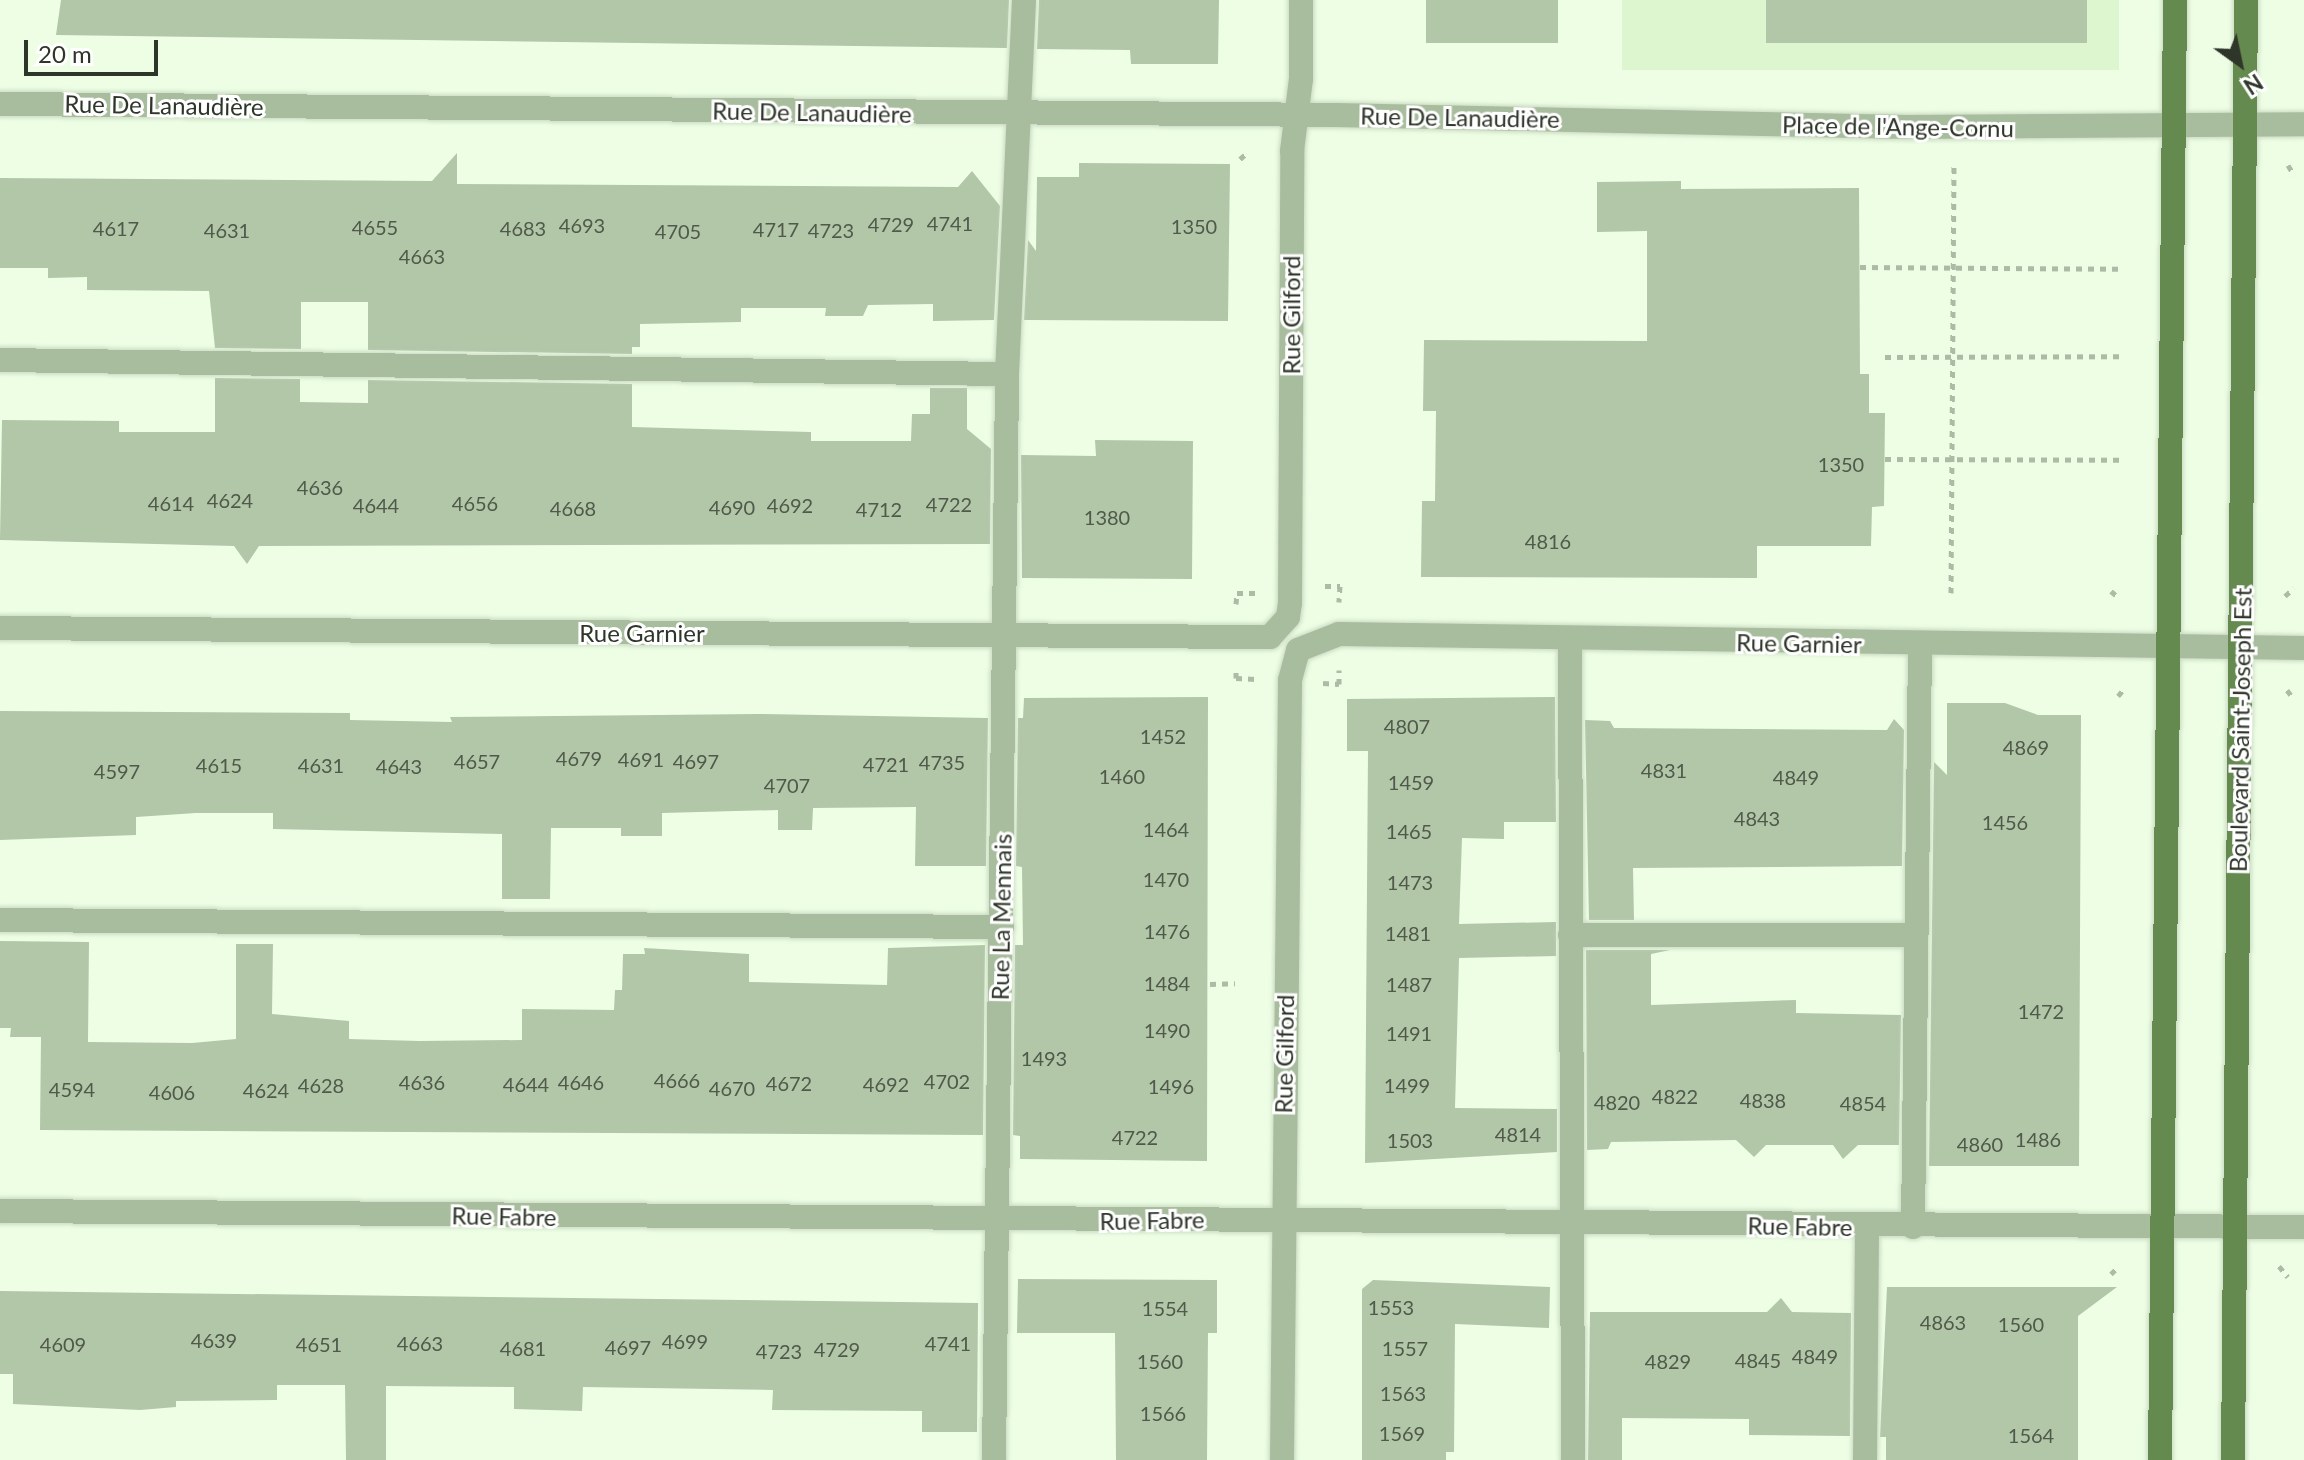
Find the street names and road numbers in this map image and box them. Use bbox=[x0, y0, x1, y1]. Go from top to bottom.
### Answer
street label: Rue De Lanaudière bbox=[64, 89, 264, 121]
street label: Rue De Lanaudière bbox=[712, 96, 912, 128]
street label: Rue De Lanaudière bbox=[1360, 101, 1560, 133]
street label: Place de l'Ange-Cornu bbox=[1782, 110, 2014, 142]
street label: Rue Gilford bbox=[1277, 256, 1305, 374]
street label: Boulevard Saint-Joseph Est bbox=[2223, 588, 2257, 872]
street label: Rue Garnier bbox=[579, 619, 705, 647]
street label: Rue Garnier bbox=[1736, 628, 1862, 658]
street label: Rue La Mennais bbox=[985, 833, 1017, 1001]
street label: Rue Gilford bbox=[1269, 994, 1299, 1114]
street label: Rue Fabre bbox=[451, 1201, 557, 1231]
street label: Rue Fabre bbox=[1099, 1205, 1205, 1235]
street label: Rue Fabre bbox=[1747, 1211, 1853, 1241]

